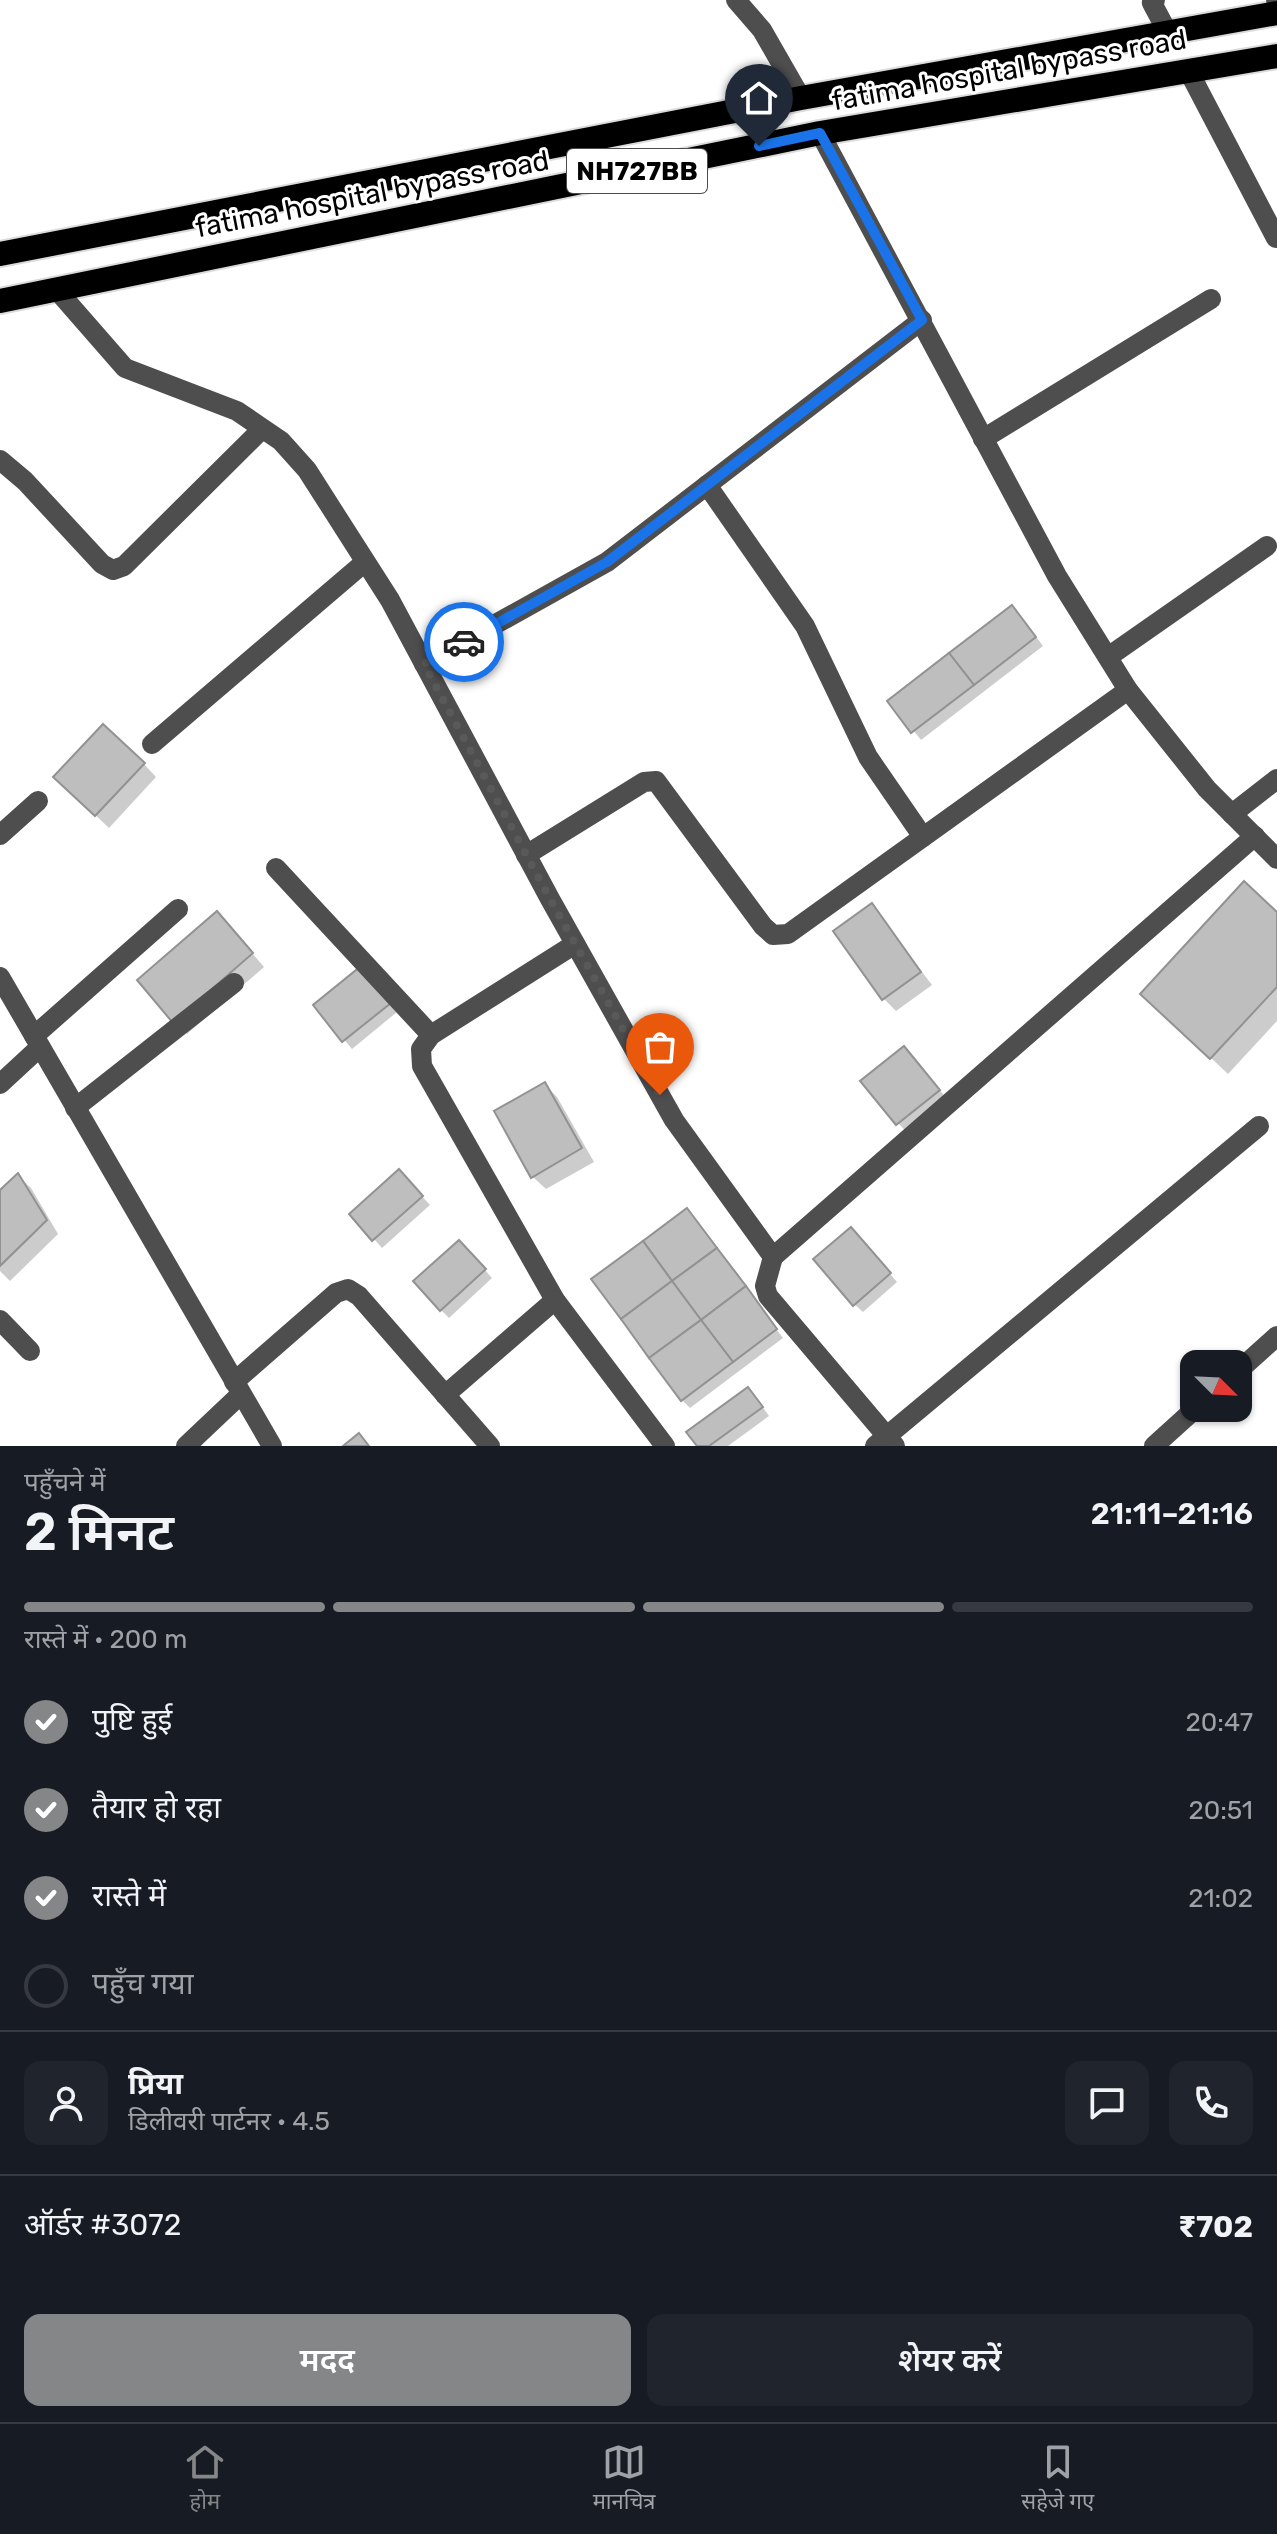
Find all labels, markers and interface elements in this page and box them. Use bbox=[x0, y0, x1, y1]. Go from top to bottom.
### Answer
street label: fatima hospital bypass road bbox=[829, 23, 1189, 117]
pin bbox=[725, 64, 793, 146]
icon: home bbox=[737, 76, 781, 120]
street label: fatima hospital bypass road bbox=[192, 144, 552, 244]
road number: NH727BB bbox=[567, 149, 707, 193]
courier bbox=[424, 602, 504, 682]
icon: car bbox=[442, 620, 486, 664]
pin bbox=[626, 1013, 694, 1095]
icon: bag bbox=[638, 1025, 682, 1069]
north arrow bbox=[1180, 1350, 1252, 1422]
map controls bbox=[1180, 1350, 1252, 1422]
text: पहुँचने में bbox=[24, 1467, 105, 1498]
text: 21:11–21:16 bbox=[1091, 1496, 1253, 1532]
text: 2 मिनट bbox=[24, 1501, 174, 1563]
text: रास्ते में · 200 m bbox=[24, 1624, 187, 1655]
icon: check bbox=[24, 1700, 68, 1744]
text: पुष्टि हुई bbox=[92, 1702, 172, 1738]
text: 20:47 bbox=[1186, 1707, 1253, 1738]
icon: check bbox=[24, 1788, 68, 1832]
text: तैयार हो रहा bbox=[92, 1790, 221, 1826]
text: 20:51 bbox=[1188, 1795, 1253, 1826]
icon: check bbox=[24, 1876, 68, 1920]
text: रास्ते में bbox=[92, 1878, 166, 1914]
text: 21:02 bbox=[1188, 1883, 1253, 1914]
text: पहुँच गया bbox=[92, 1966, 193, 2002]
button: person bbox=[24, 2061, 108, 2145]
button: chat bbox=[1065, 2061, 1149, 2145]
button: phone bbox=[1169, 2061, 1253, 2145]
text: प्रिया bbox=[128, 2066, 183, 2102]
text: डिलीवरी पार्टनर · 4.5 bbox=[128, 2106, 330, 2137]
text: ऑर्डर #3072 bbox=[24, 2207, 181, 2243]
text: ₹702 bbox=[1178, 2209, 1253, 2245]
button: मदद bbox=[24, 2314, 631, 2406]
button: शेयर करें bbox=[647, 2314, 1253, 2406]
tab: होम bbox=[183, 2440, 227, 2518]
tab: मानचित्र bbox=[593, 2440, 656, 2518]
tab: सहेजे गए bbox=[1021, 2440, 1094, 2518]

